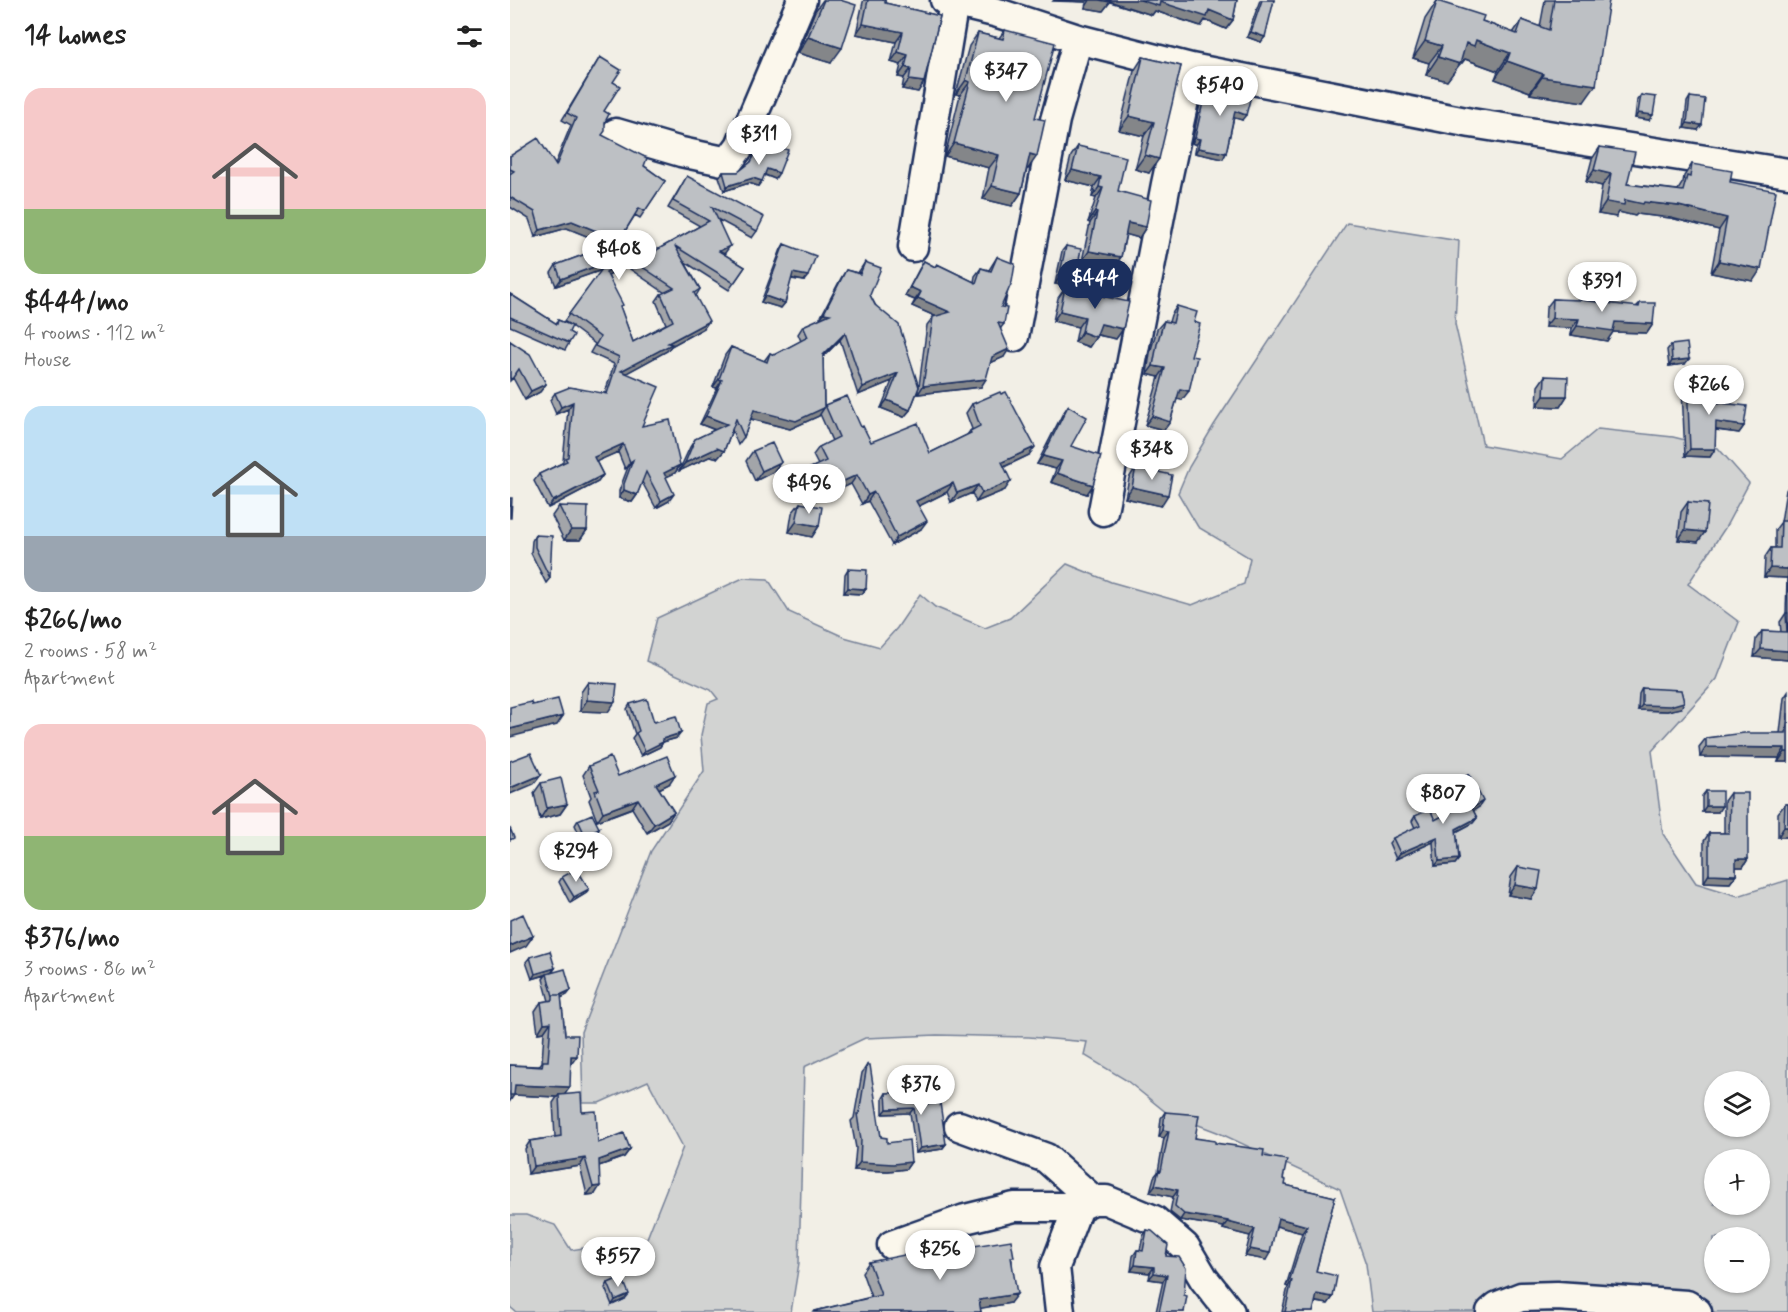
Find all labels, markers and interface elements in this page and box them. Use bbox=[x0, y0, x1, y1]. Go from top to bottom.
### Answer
text: 14 homes bbox=[24, 19, 126, 53]
icon: filters bbox=[453, 20, 486, 53]
pin: $347 bbox=[970, 52, 1042, 103]
text: $347 bbox=[984, 58, 1028, 85]
pin: $540 bbox=[1184, 66, 1256, 117]
text: $540 bbox=[1196, 72, 1244, 99]
pin: $311 bbox=[723, 115, 795, 166]
text: $311 bbox=[740, 121, 778, 148]
icon: home bbox=[201, 127, 309, 235]
pin: $408 bbox=[583, 230, 655, 281]
text: $408 bbox=[596, 236, 642, 263]
pin: $444 bbox=[1059, 259, 1131, 310]
pin: $391 bbox=[1566, 262, 1638, 313]
text: $444 bbox=[1071, 265, 1119, 292]
text: $391 bbox=[1582, 268, 1622, 295]
text: $444/mo bbox=[24, 286, 129, 320]
text: 4 rooms · 112 m² bbox=[24, 320, 165, 347]
text: House bbox=[24, 347, 71, 374]
pin: $266 bbox=[1673, 365, 1745, 416]
text: $266 bbox=[1688, 371, 1730, 398]
pin: $348 bbox=[1116, 430, 1188, 481]
text: $348 bbox=[1130, 436, 1174, 463]
icon: home bbox=[201, 445, 309, 553]
pin: $496 bbox=[773, 464, 845, 515]
text: $496 bbox=[787, 470, 831, 497]
text: $266/mo bbox=[24, 604, 122, 638]
text: 2 rooms · 58 m² bbox=[24, 638, 157, 665]
text: Apartment bbox=[24, 665, 115, 692]
icon: home bbox=[201, 763, 309, 871]
pin: $807 bbox=[1407, 774, 1479, 825]
text: $807 bbox=[1420, 780, 1466, 807]
pin: $294 bbox=[540, 832, 612, 883]
text: $294 bbox=[553, 838, 599, 865]
text: $376/mo bbox=[24, 922, 120, 956]
text: 3 rooms · 86 m² bbox=[24, 956, 156, 983]
text: Apartment bbox=[24, 983, 115, 1010]
pin: $376 bbox=[885, 1065, 957, 1116]
text: $376 bbox=[901, 1071, 941, 1098]
map controls bbox=[1704, 1071, 1770, 1293]
button: layers bbox=[1704, 1071, 1770, 1137]
button: + bbox=[1704, 1149, 1770, 1215]
button: − bbox=[1704, 1227, 1770, 1293]
pin: $256 bbox=[904, 1230, 976, 1281]
text: $256 bbox=[919, 1236, 961, 1263]
pin: $557 bbox=[582, 1237, 654, 1288]
text: $557 bbox=[595, 1243, 641, 1270]

